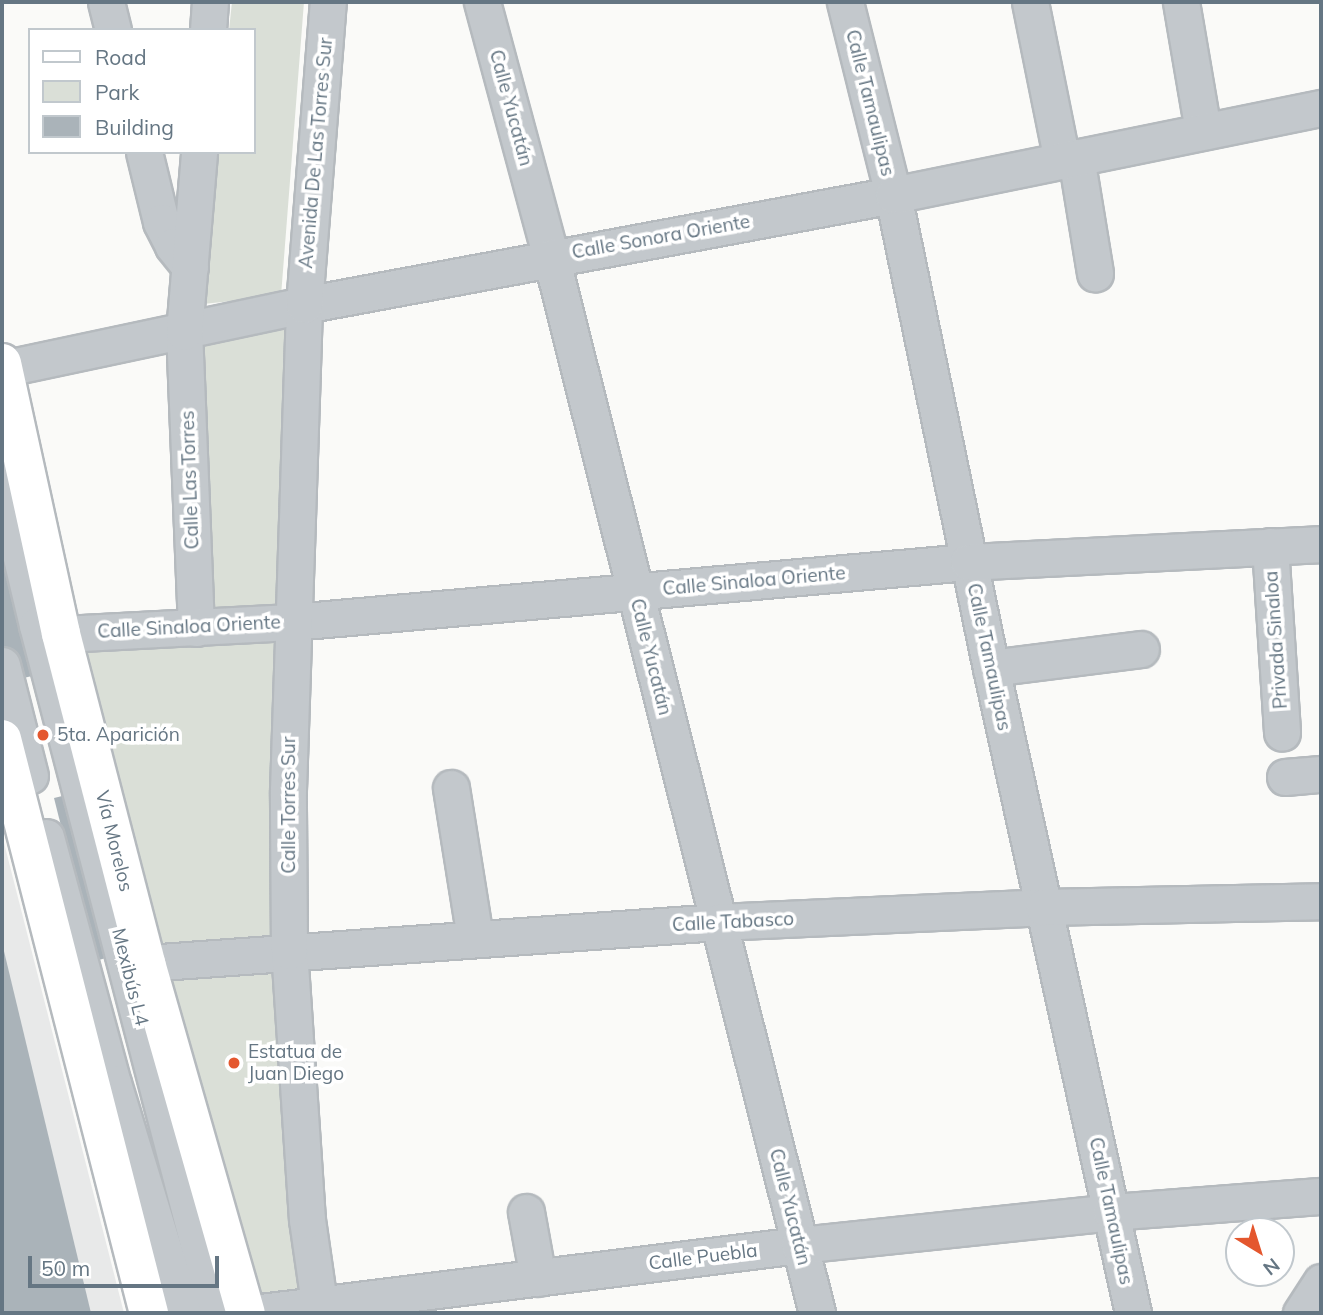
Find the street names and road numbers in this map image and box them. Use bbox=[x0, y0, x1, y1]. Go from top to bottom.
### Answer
street label: Calle Tamaulipas bbox=[841, 27, 899, 179]
street label: Avenida De Las Torres Sur bbox=[295, 37, 337, 269]
street label: Calle Yucatán bbox=[485, 47, 537, 169]
street label: Calle Sonora Oriente bbox=[570, 210, 752, 264]
street label: Calle Las Torres bbox=[176, 410, 204, 550]
street label: Calle Sinaloa Oriente bbox=[662, 562, 846, 600]
street label: Privada Sinaloa bbox=[1260, 570, 1292, 710]
street label: Calle Tamaulipas bbox=[962, 581, 1016, 733]
street label: Calle Yucatán bbox=[625, 596, 677, 718]
street label: Calle Sinaloa Oriente bbox=[97, 611, 281, 643]
street label: Calle Torres Sur bbox=[278, 736, 300, 874]
street label: Vía Morelos bbox=[90, 788, 138, 894]
street label: Calle Tabasco bbox=[671, 907, 795, 937]
street label: Mexibús L4 bbox=[107, 926, 153, 1028]
street label: Calle Tamaulipas bbox=[1084, 1135, 1138, 1287]
street label: Calle Yucatán bbox=[764, 1146, 816, 1268]
street label: Calle Puebla bbox=[647, 1239, 759, 1275]

